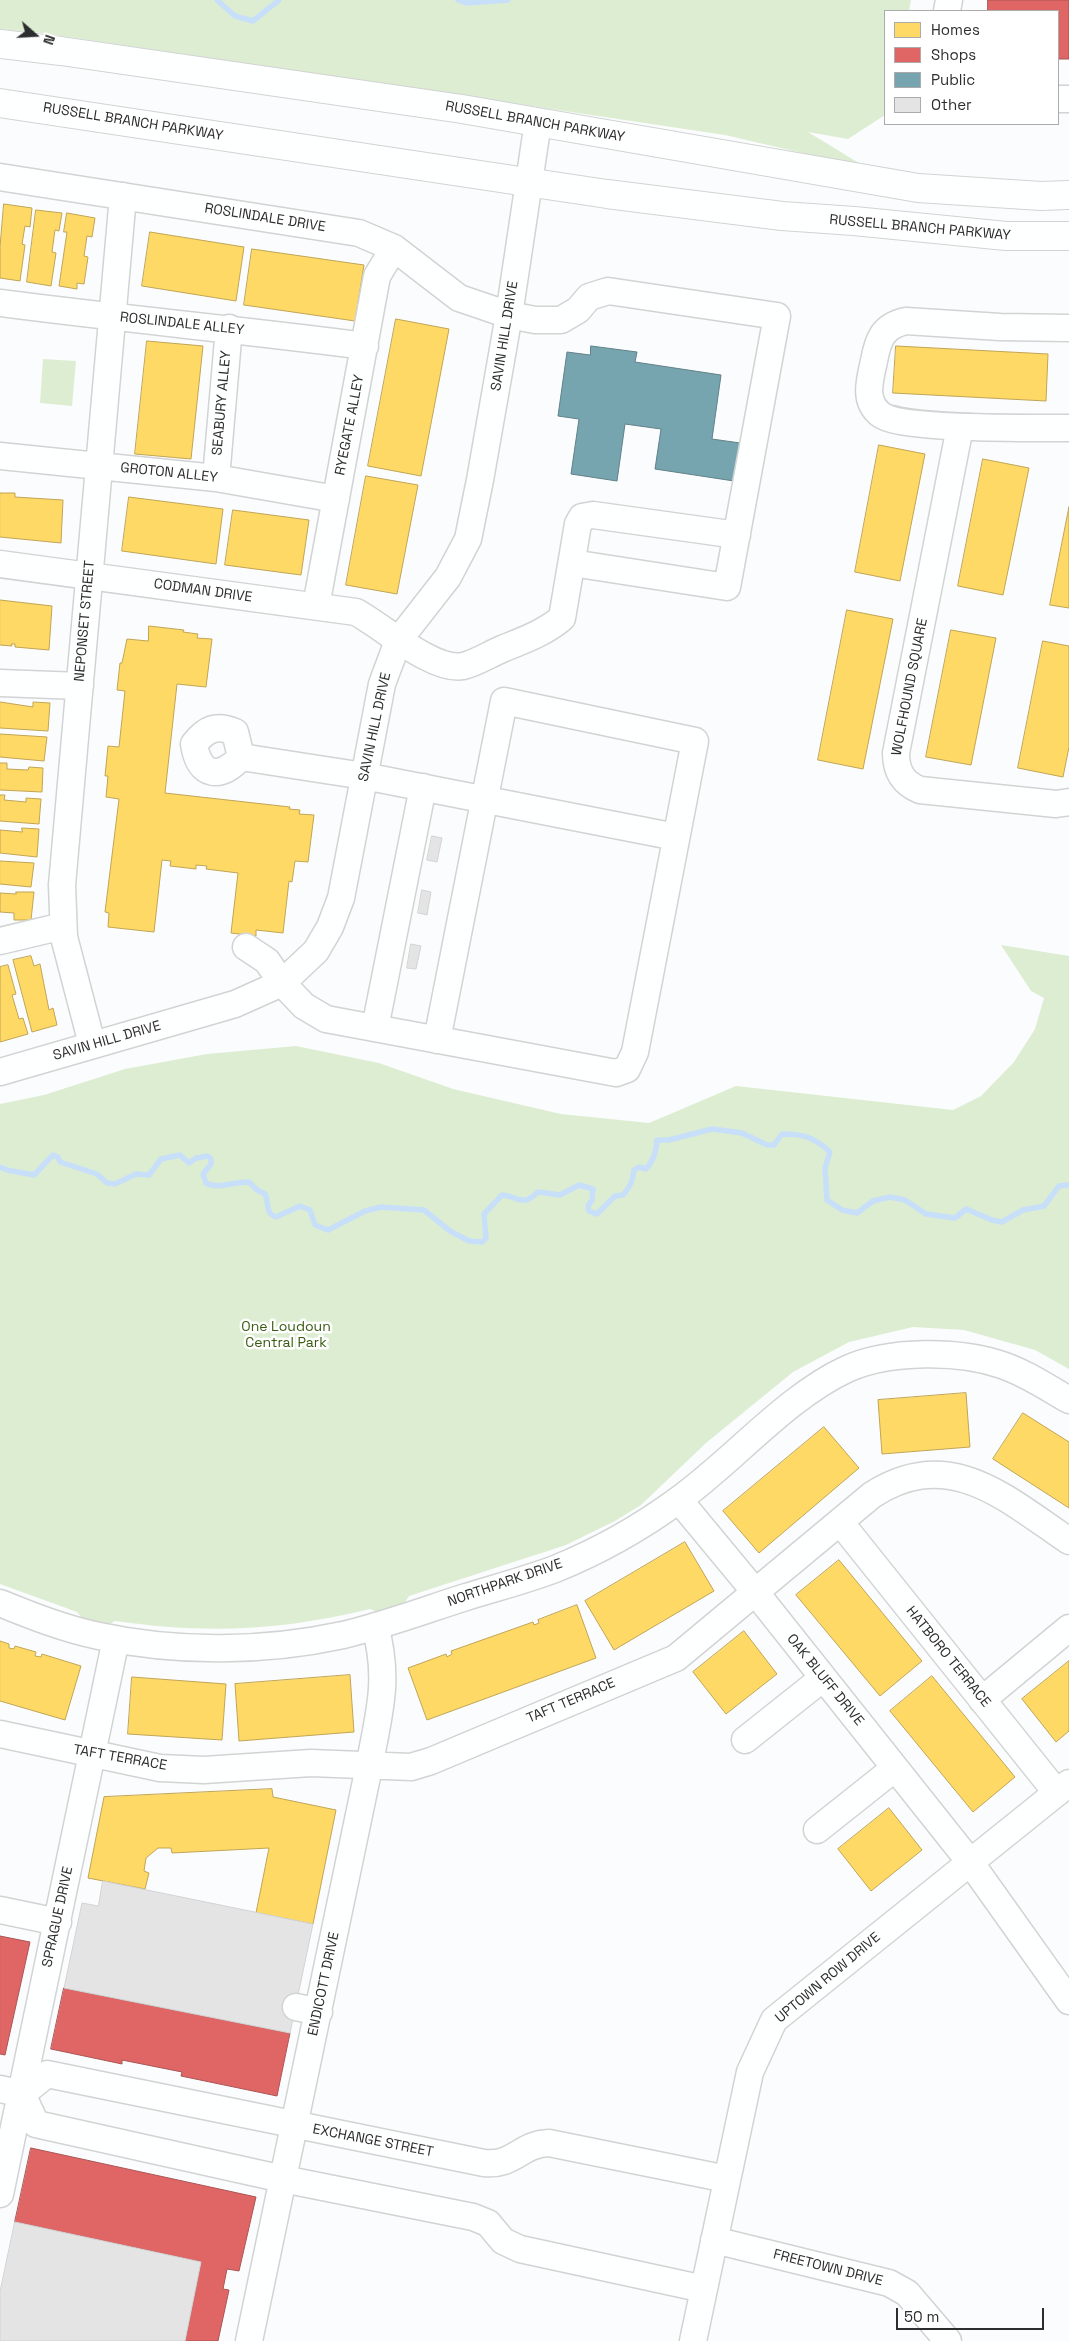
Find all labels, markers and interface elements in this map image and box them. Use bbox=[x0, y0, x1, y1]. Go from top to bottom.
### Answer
north arrow bbox=[10, 10, 60, 60]
legend bbox=[884, 10, 1059, 125]
text: Homes bbox=[931, 20, 980, 39]
text: N bbox=[39, 33, 59, 47]
text: Shops bbox=[931, 45, 976, 64]
text: Public bbox=[931, 70, 975, 89]
text: Other bbox=[931, 95, 972, 114]
street label: RUSSELL BRANCH PARKWAY bbox=[444, 98, 626, 146]
street label: RUSSELL BRANCH PARKWAY bbox=[42, 99, 224, 145]
street label: ROSLINDALE DRIVE bbox=[203, 200, 327, 236]
street label: RUSSELL BRANCH PARKWAY bbox=[829, 212, 1011, 244]
street label: SAVIN HILL DRIVE bbox=[488, 280, 522, 392]
street label: ROSLINDALE ALLEY bbox=[119, 309, 245, 339]
street label: SEABURY ALLEY bbox=[209, 350, 235, 456]
street label: RYEGATE ALLEY bbox=[332, 373, 368, 477]
street label: GROTON ALLEY bbox=[120, 460, 218, 486]
street label: NEPONSET STREET bbox=[71, 560, 99, 682]
street label: CODMAN DRIVE bbox=[153, 576, 253, 606]
street label: WOLFHOUND SQUARE bbox=[888, 617, 932, 757]
street label: SAVIN HILL DRIVE bbox=[355, 671, 395, 783]
street label: SAVIN HILL DRIVE bbox=[51, 1018, 163, 1064]
park label: One Loudoun Central Park bbox=[241, 1319, 331, 1351]
street label: NORTHPARK DRIVE bbox=[445, 1555, 565, 1611]
street label: HATBORO TERRACE bbox=[902, 1603, 994, 1711]
street label: OAK BLUFF DRIVE bbox=[783, 1631, 867, 1729]
street label: TAFT TERRACE bbox=[524, 1675, 618, 1727]
street label: TAFT TERRACE bbox=[72, 1742, 168, 1774]
street label: SPRAGUE DRIVE bbox=[39, 1865, 77, 1969]
street label: UPTOWN ROW DRIVE bbox=[772, 1929, 884, 2027]
street label: ENDICOTT DRIVE bbox=[305, 1930, 343, 2038]
street label: EXCHANGE STREET bbox=[311, 2121, 435, 2161]
street label: FREETOWN DRIVE bbox=[771, 2246, 885, 2290]
scale bar bbox=[899, 2298, 1046, 2330]
text: 50 m bbox=[904, 2307, 939, 2326]

